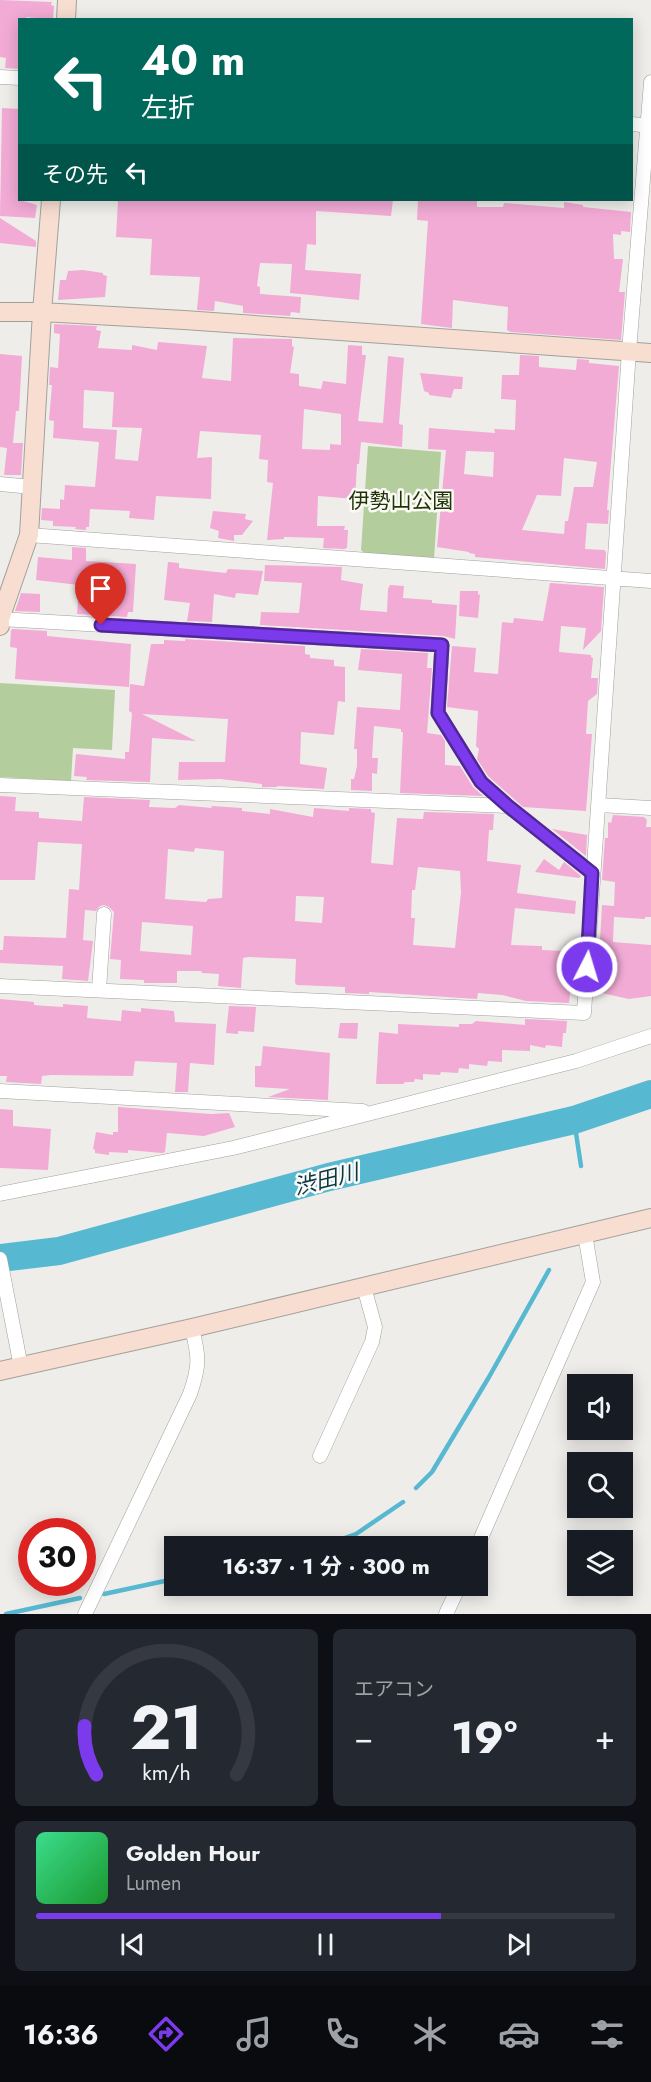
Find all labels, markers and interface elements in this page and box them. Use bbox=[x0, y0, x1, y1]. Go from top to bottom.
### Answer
text: 40 m bbox=[141, 30, 245, 91]
icon: left bbox=[42, 42, 120, 120]
text: 左折 bbox=[141, 88, 195, 127]
icon: left bbox=[120, 156, 153, 189]
text: その先 bbox=[42, 158, 108, 190]
park label: 伊勢山公園 bbox=[349, 486, 454, 516]
pin bbox=[75, 563, 126, 625]
icon: arrive bbox=[84, 572, 117, 605]
position arrow bbox=[555, 935, 619, 999]
water label: 渋田川 bbox=[290, 1155, 364, 1203]
map controls bbox=[567, 1374, 633, 1596]
button: sound bbox=[567, 1374, 633, 1440]
button: search bbox=[567, 1452, 633, 1518]
speed limit sign: 30 bbox=[18, 1518, 96, 1596]
button: layers bbox=[567, 1530, 633, 1596]
text: 16:37 · 1 分 · 300 m bbox=[222, 1550, 430, 1582]
text: エアコン bbox=[354, 1675, 434, 1704]
text: 21 bbox=[130, 1682, 203, 1772]
text: 19° bbox=[451, 1705, 517, 1770]
text: − bbox=[354, 1714, 373, 1761]
text: + bbox=[595, 1714, 615, 1761]
text: km/h bbox=[142, 1757, 191, 1788]
text: Golden Hour bbox=[126, 1837, 260, 1869]
text: Lumen bbox=[126, 1869, 182, 1898]
icon: previous bbox=[116, 1928, 149, 1961]
icon: pause bbox=[309, 1928, 342, 1961]
icon: next bbox=[502, 1928, 535, 1961]
icon: directions bbox=[145, 2013, 187, 2055]
icon: music bbox=[233, 2013, 275, 2055]
icon: phone bbox=[321, 2013, 363, 2055]
icon: climate bbox=[409, 2013, 451, 2055]
icon: car bbox=[498, 2013, 540, 2055]
icon: filters bbox=[586, 2013, 628, 2055]
text: 16:36 bbox=[23, 2015, 98, 2054]

